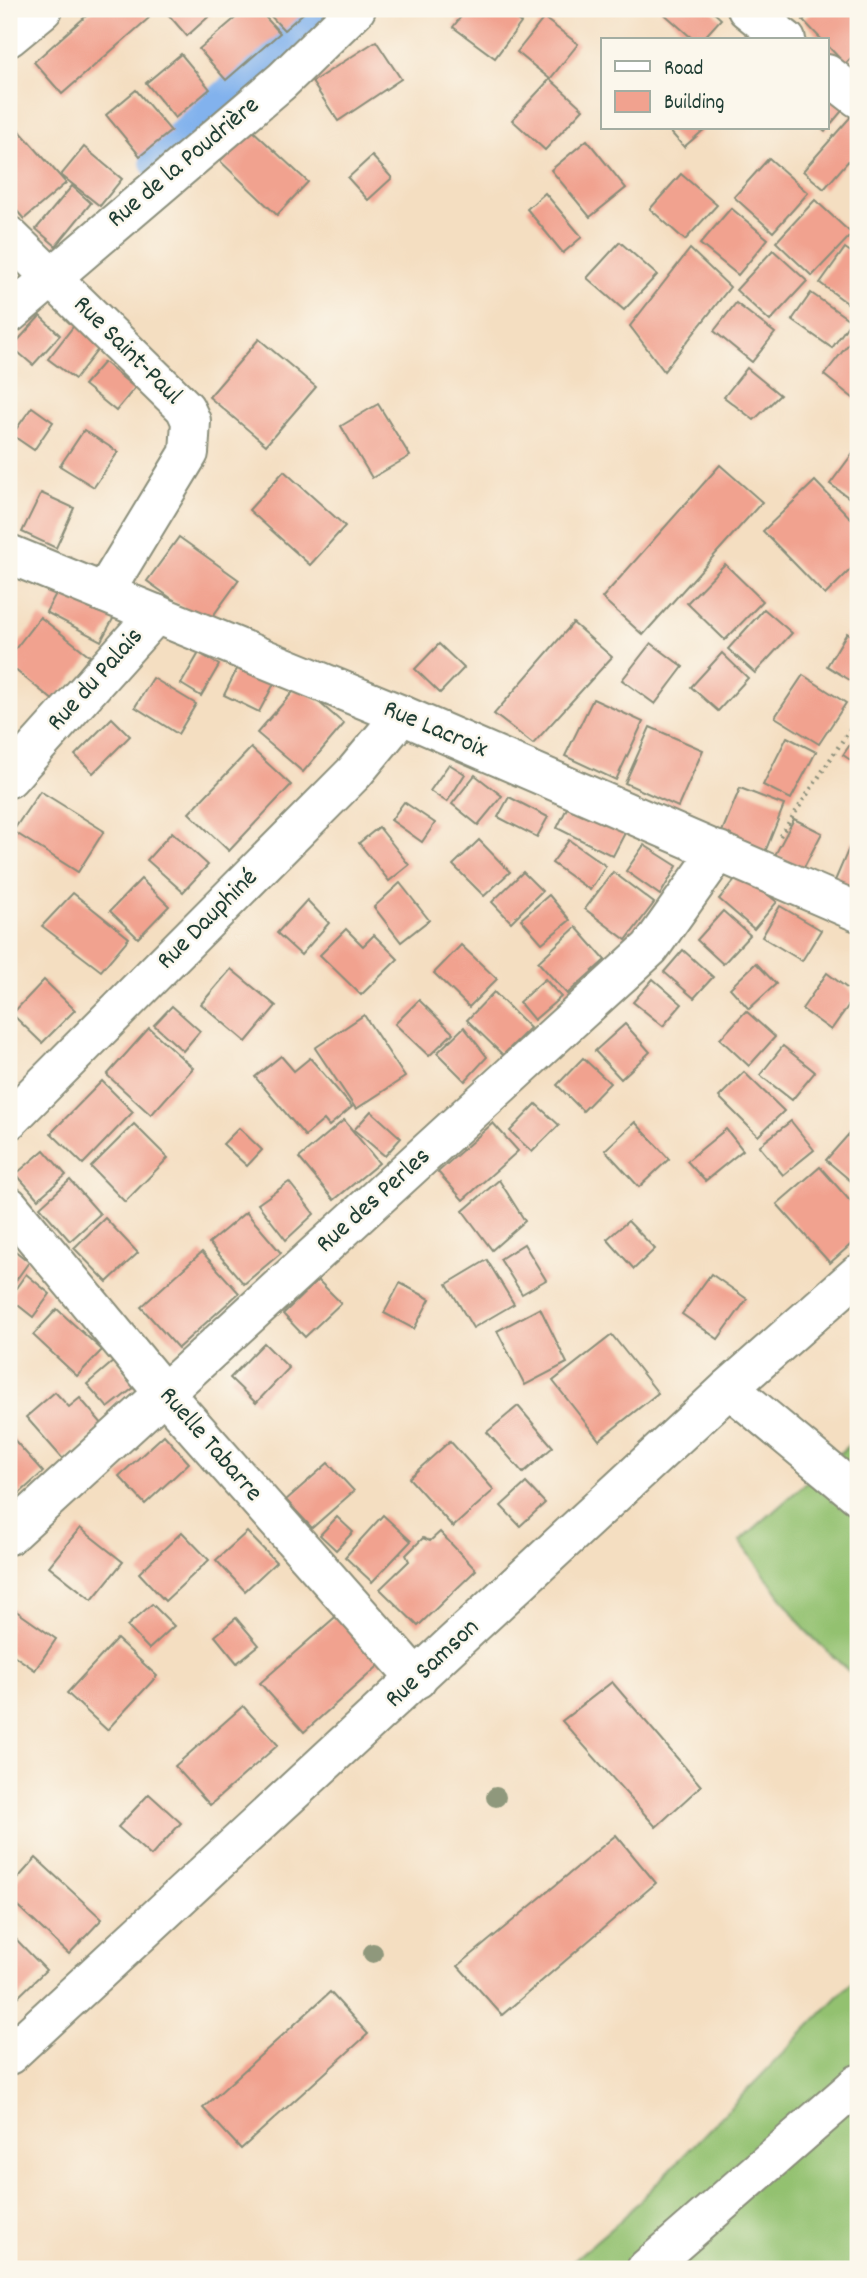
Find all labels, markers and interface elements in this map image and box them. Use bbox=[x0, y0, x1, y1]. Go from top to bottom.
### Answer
legend bbox=[601, 38, 828, 130]
text: Road bbox=[664, 55, 703, 85]
street label: Rue de la Poudrière bbox=[100, 88, 268, 238]
text: Building bbox=[664, 89, 724, 119]
street label: Rue Saint-Paul bbox=[64, 288, 190, 414]
street label: Rue du Palais bbox=[39, 620, 153, 740]
street label: Rue Lacroix bbox=[377, 691, 493, 769]
street label: Rue Dauphiné bbox=[149, 861, 267, 979]
street label: Rue des Perles bbox=[308, 1139, 440, 1263]
street label: Ruelle Tabarre bbox=[150, 1379, 270, 1511]
street label: Rue Samson bbox=[377, 1610, 489, 1718]

